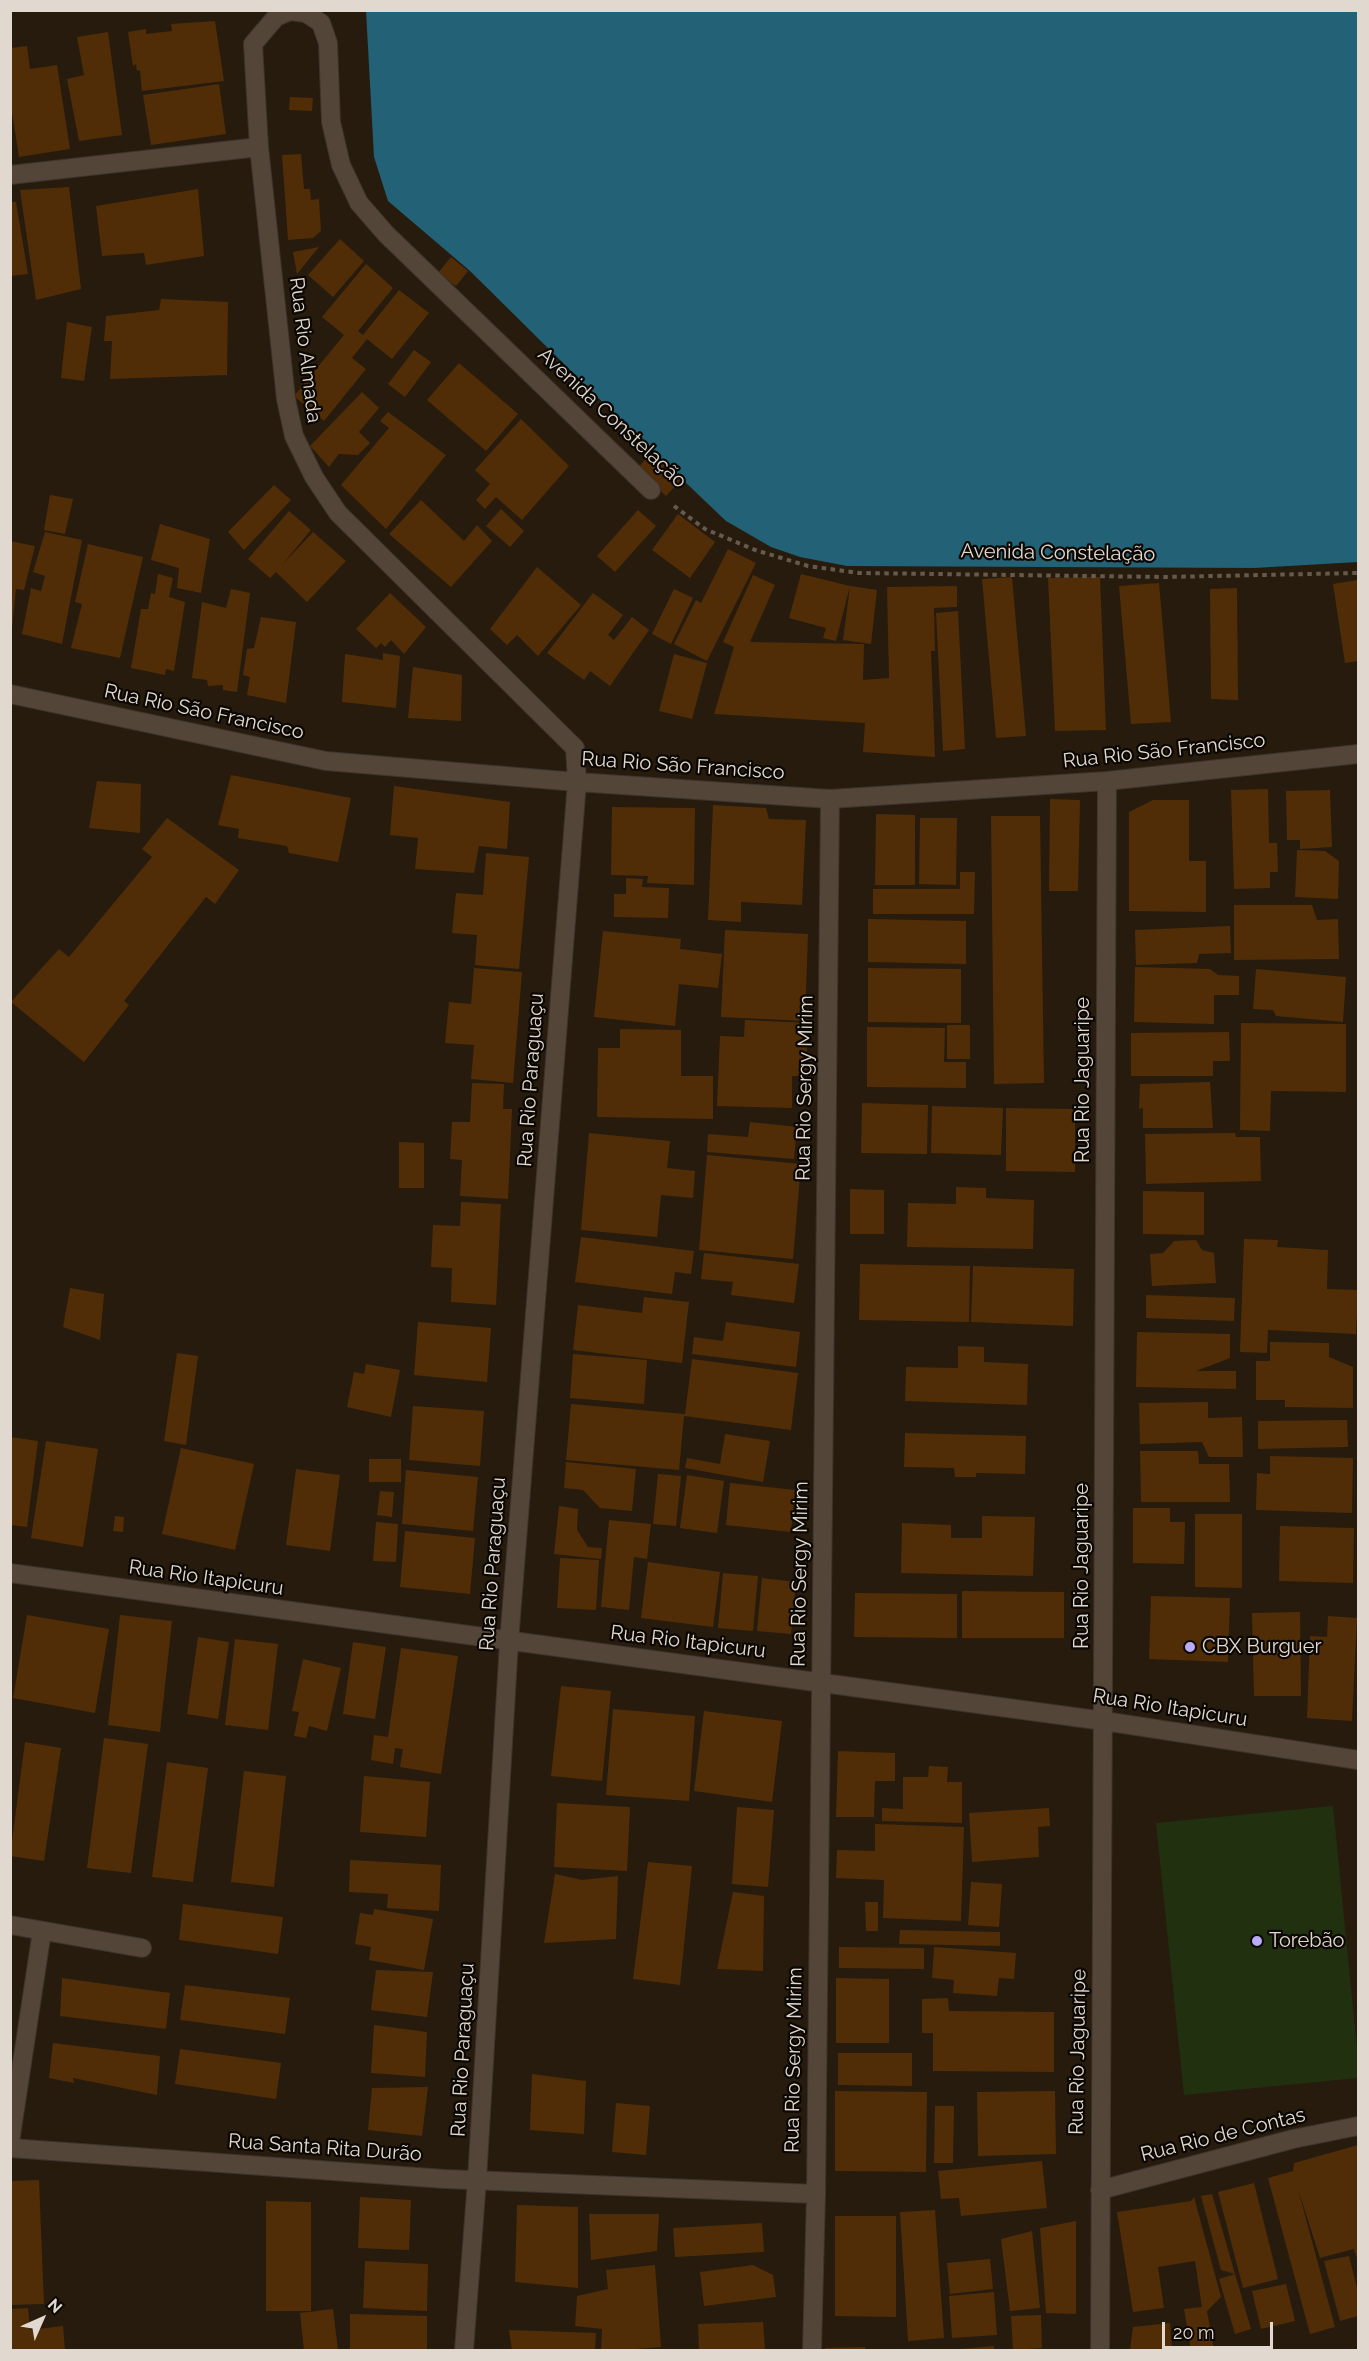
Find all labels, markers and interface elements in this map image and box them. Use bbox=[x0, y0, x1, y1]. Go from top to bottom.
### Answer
street label: Rua Rio Almada bbox=[284, 276, 326, 424]
street label: Avenida Constelação bbox=[533, 343, 691, 493]
street label: Avenida Constelação bbox=[960, 539, 1156, 567]
street label: Rua Rio São Francisco bbox=[102, 679, 306, 745]
street label: Rua Rio São Francisco bbox=[1062, 728, 1266, 774]
street label: Rua Rio São Francisco bbox=[581, 747, 785, 785]
street label: Rua Rio Paraguaçu bbox=[513, 992, 549, 1168]
street label: Rua Rio Sergy Mirim bbox=[791, 995, 819, 1181]
street label: Rua Rio Jaguaripe bbox=[1071, 997, 1095, 1163]
street label: Rua Rio Paraguaçu bbox=[475, 1476, 511, 1652]
street label: Rua Rio Sergy Mirim bbox=[786, 1481, 814, 1667]
street label: Rua Rio Jaguaripe bbox=[1070, 1483, 1094, 1649]
street label: Rua Rio Itapicuru bbox=[127, 1555, 285, 1601]
street label: Rua Rio Itapicuru bbox=[609, 1621, 767, 1663]
place label: CBX Burguer bbox=[1202, 1635, 1321, 1659]
marker: CBX Burguer bbox=[1183, 1640, 1197, 1654]
street label: Rua Rio Itapicuru bbox=[1091, 1684, 1249, 1732]
place label: Torebão bbox=[1269, 1929, 1344, 1953]
marker: Torebão bbox=[1250, 1934, 1264, 1948]
street label: Rua Rio Paraguaçu bbox=[446, 1962, 480, 2138]
street label: Rua Rio Sergy Mirim bbox=[780, 1967, 808, 2153]
street label: Rua Rio Jaguaripe bbox=[1065, 1969, 1091, 2135]
street label: Rua Rio de Contas bbox=[1138, 2103, 1308, 2167]
street label: Rua Santa Rita Durão bbox=[227, 2129, 423, 2167]
north arrow bbox=[12, 2289, 72, 2349]
text: N bbox=[44, 2295, 66, 2317]
scale bar bbox=[1165, 2310, 1276, 2348]
text: 20 m bbox=[1173, 2322, 1215, 2343]

